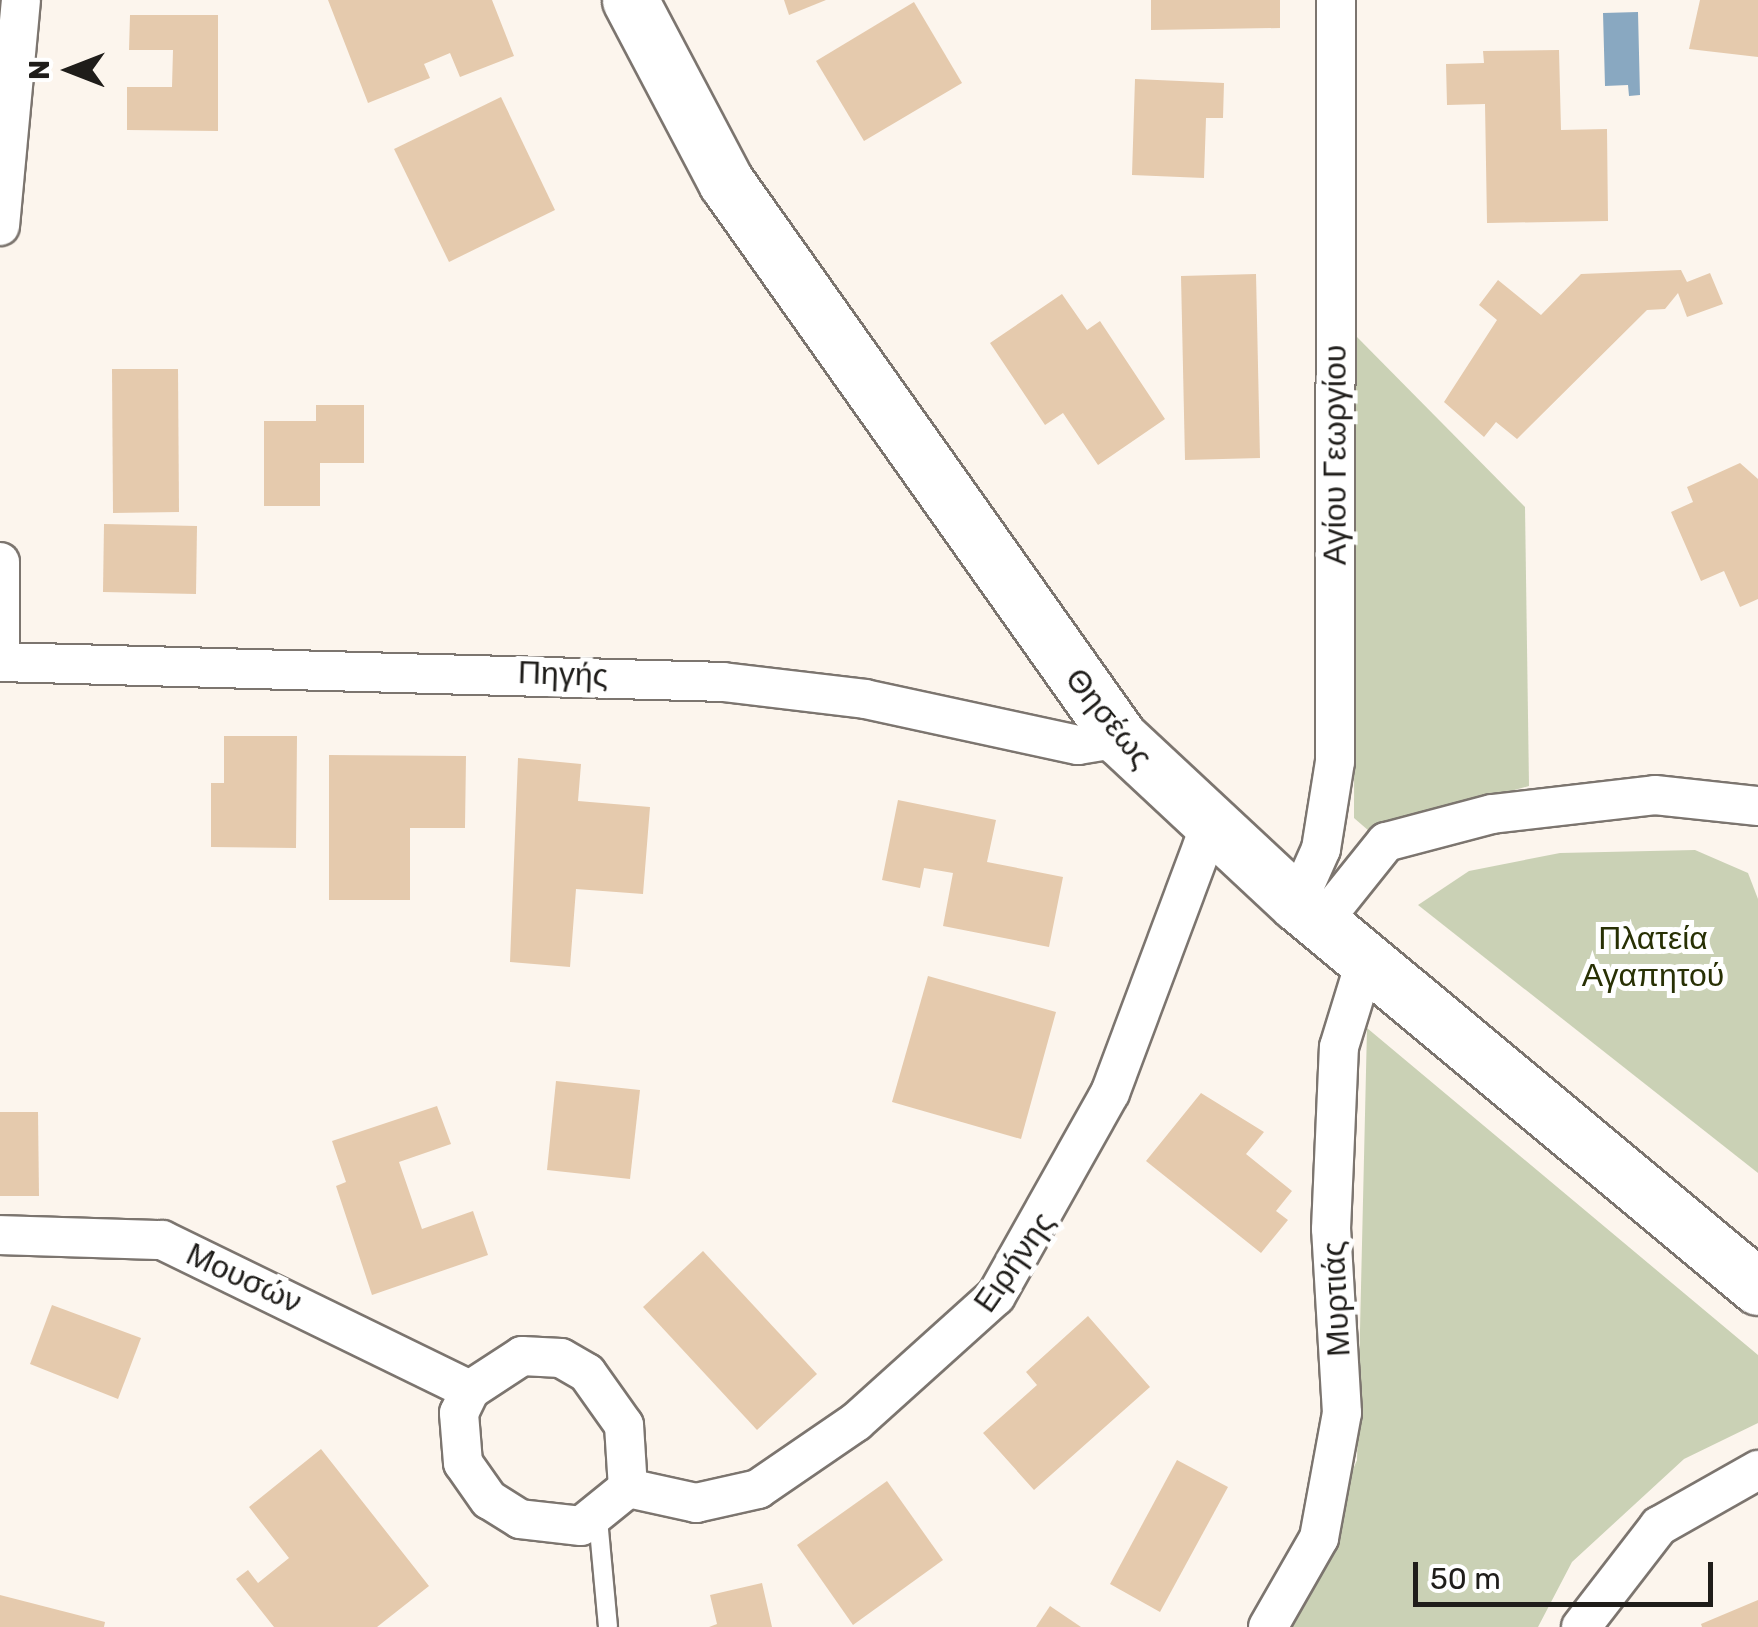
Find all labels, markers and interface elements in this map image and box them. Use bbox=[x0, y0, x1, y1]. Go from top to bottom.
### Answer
north arrow bbox=[20, 20, 120, 120]
text: N bbox=[23, 60, 56, 80]
street label: Αγίου Γεωργίου bbox=[1316, 345, 1354, 565]
street label: Πηγής bbox=[517, 653, 609, 695]
street label: Θησέως bbox=[1057, 660, 1161, 776]
park label: Πλατεία Αγαπητού bbox=[1582, 920, 1724, 995]
street label: Ειρήνης bbox=[966, 1204, 1062, 1320]
street label: Μουσών bbox=[180, 1235, 308, 1321]
street label: Μυρτιάς bbox=[1314, 1240, 1358, 1358]
scale bar bbox=[1418, 1542, 1718, 1604]
text: 50 m bbox=[1430, 1561, 1501, 1597]

